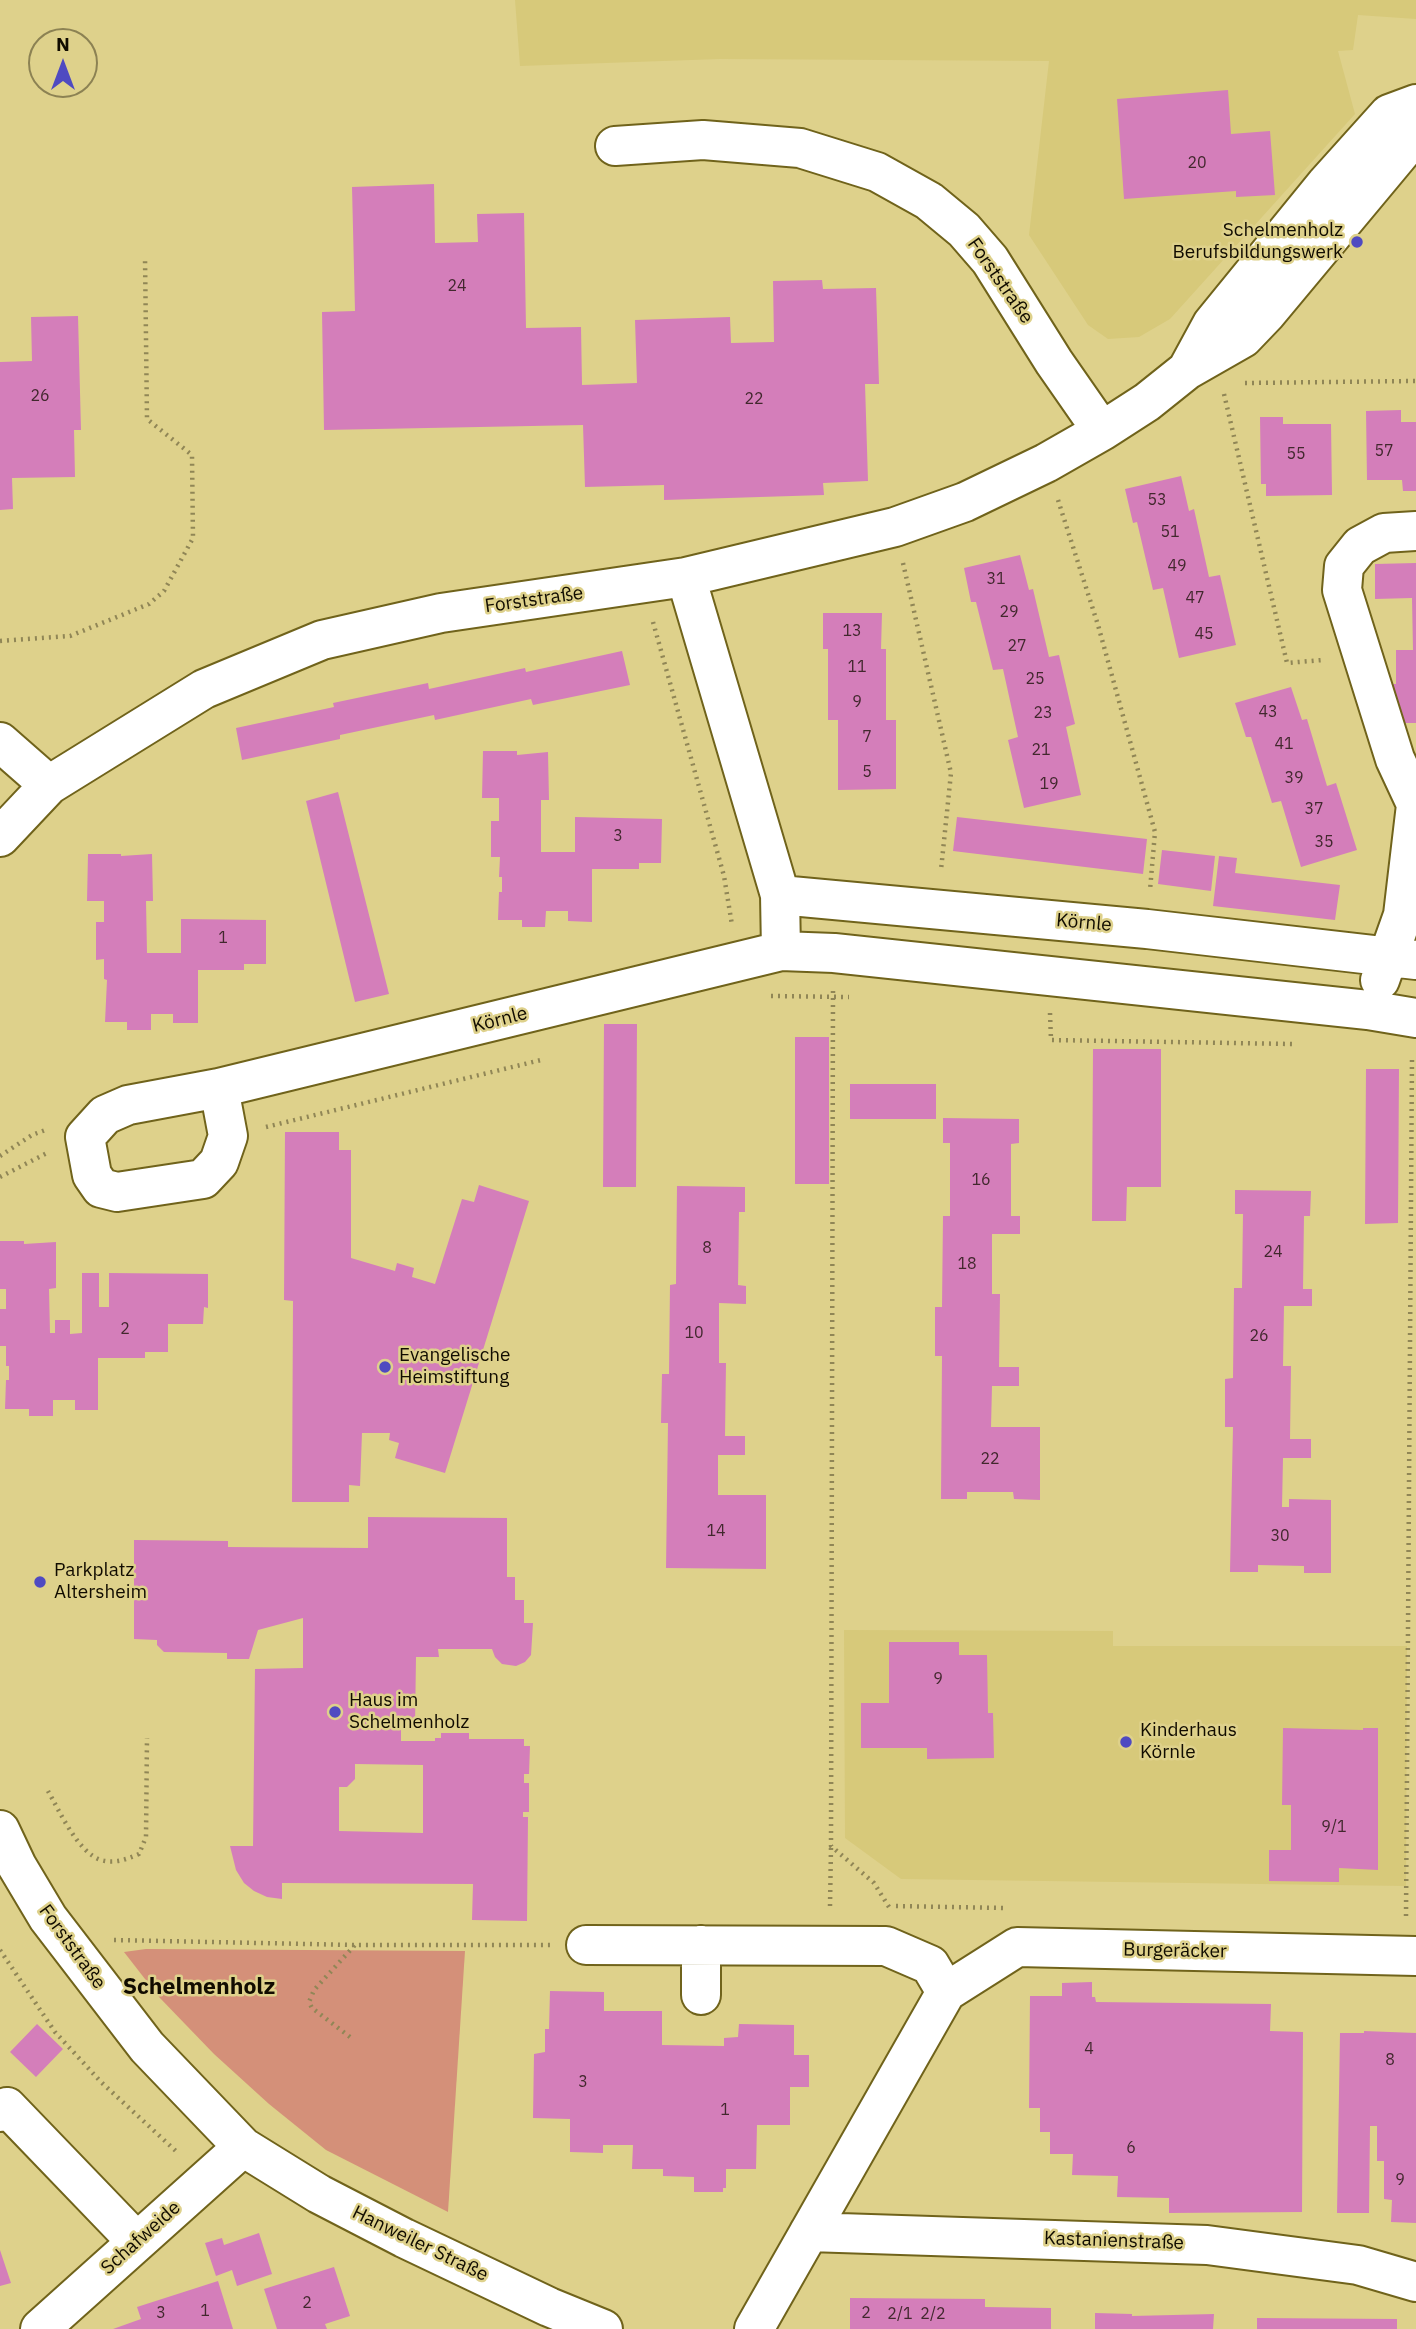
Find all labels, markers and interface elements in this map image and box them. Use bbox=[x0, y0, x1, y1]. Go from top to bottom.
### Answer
north arrow bbox=[28, 28, 98, 98]
text: N bbox=[56, 32, 70, 56]
house number: 20 bbox=[1187, 153, 1207, 173]
place label: Schelmenholz Berufsbildungswerk bbox=[1172, 220, 1343, 264]
street label: Forststraße bbox=[962, 234, 1038, 328]
marker: Schelmenholz Berufsbildungswerk bbox=[1349, 234, 1365, 250]
house number: 24 bbox=[447, 276, 467, 296]
house number: 26 bbox=[30, 386, 50, 406]
house number: 22 bbox=[744, 389, 764, 409]
house number: 57 bbox=[1374, 441, 1394, 461]
house number: 55 bbox=[1286, 444, 1306, 464]
house number: 53 bbox=[1147, 490, 1167, 510]
house number: 51 bbox=[1160, 522, 1180, 542]
house number: 49 bbox=[1167, 556, 1187, 576]
house number: 31 bbox=[986, 569, 1006, 589]
street label: Forststraße bbox=[483, 582, 585, 618]
house number: 47 bbox=[1185, 588, 1205, 608]
house number: 29 bbox=[999, 602, 1019, 622]
house number: 13 bbox=[842, 621, 862, 641]
house number: 45 bbox=[1194, 624, 1214, 644]
house number: 27 bbox=[1007, 636, 1027, 656]
house number: 11 bbox=[847, 657, 867, 677]
house number: 25 bbox=[1025, 669, 1045, 689]
house number: 9 bbox=[852, 692, 862, 712]
house number: 43 bbox=[1258, 702, 1278, 722]
house number: 23 bbox=[1033, 703, 1053, 723]
house number: 7 bbox=[862, 727, 872, 747]
house number: 41 bbox=[1274, 734, 1294, 754]
house number: 21 bbox=[1031, 740, 1051, 760]
house number: 5 bbox=[862, 762, 872, 782]
house number: 39 bbox=[1284, 768, 1304, 788]
house number: 19 bbox=[1039, 774, 1059, 794]
house number: 37 bbox=[1304, 799, 1324, 819]
house number: 3 bbox=[613, 826, 623, 846]
house number: 35 bbox=[1314, 832, 1334, 852]
street label: Körnle bbox=[1055, 909, 1113, 937]
house number: 1 bbox=[218, 928, 228, 948]
street label: Körnle bbox=[470, 1002, 530, 1038]
house number: 16 bbox=[971, 1170, 991, 1190]
house number: 8 bbox=[702, 1238, 712, 1258]
house number: 24 bbox=[1263, 1242, 1283, 1262]
house number: 18 bbox=[957, 1254, 977, 1274]
house number: 2 bbox=[120, 1319, 130, 1339]
house number: 10 bbox=[684, 1323, 704, 1343]
house number: 26 bbox=[1249, 1326, 1269, 1346]
place label: Evangelische Heimstiftung bbox=[399, 1345, 510, 1389]
marker: Evangelische Heimstiftung bbox=[377, 1359, 393, 1375]
house number: 22 bbox=[980, 1449, 1000, 1469]
house number: 14 bbox=[706, 1521, 726, 1541]
house number: 30 bbox=[1270, 1526, 1290, 1546]
place label: Parkplatz Altersheim bbox=[54, 1560, 147, 1604]
marker: Parkplatz Altersheim bbox=[32, 1574, 48, 1590]
house number: 9 bbox=[933, 1669, 943, 1689]
place label: Haus im Schelmenholz bbox=[349, 1690, 469, 1734]
marker: Haus im Schelmenholz bbox=[327, 1704, 343, 1720]
place label: Kinderhaus Körnle bbox=[1140, 1720, 1237, 1764]
marker: Kinderhaus Körnle bbox=[1118, 1734, 1134, 1750]
house number: 9/1 bbox=[1321, 1817, 1347, 1837]
street label: Forststraße bbox=[34, 1900, 110, 1994]
street label: Burgeräcker bbox=[1123, 1939, 1227, 1963]
district label: Schelmenholz bbox=[123, 1973, 275, 2001]
house number: 4 bbox=[1084, 2039, 1094, 2059]
house number: 8 bbox=[1385, 2050, 1395, 2070]
house number: 3 bbox=[578, 2072, 588, 2092]
house number: 1 bbox=[720, 2100, 730, 2120]
house number: 6 bbox=[1126, 2138, 1136, 2158]
house number: 9 bbox=[1395, 2170, 1405, 2190]
street label: Schafweide bbox=[97, 2196, 185, 2280]
street label: Hanweiler Straße bbox=[348, 2201, 492, 2287]
street label: Kastanienstraße bbox=[1044, 2227, 1184, 2255]
house number: 2 bbox=[302, 2293, 312, 2313]
house number: 1 bbox=[200, 2301, 210, 2321]
house number: 3 bbox=[156, 2303, 166, 2323]
house number: 2 bbox=[861, 2303, 871, 2323]
house number: 2/1 bbox=[887, 2304, 913, 2324]
house number: 2/2 bbox=[920, 2304, 946, 2324]

